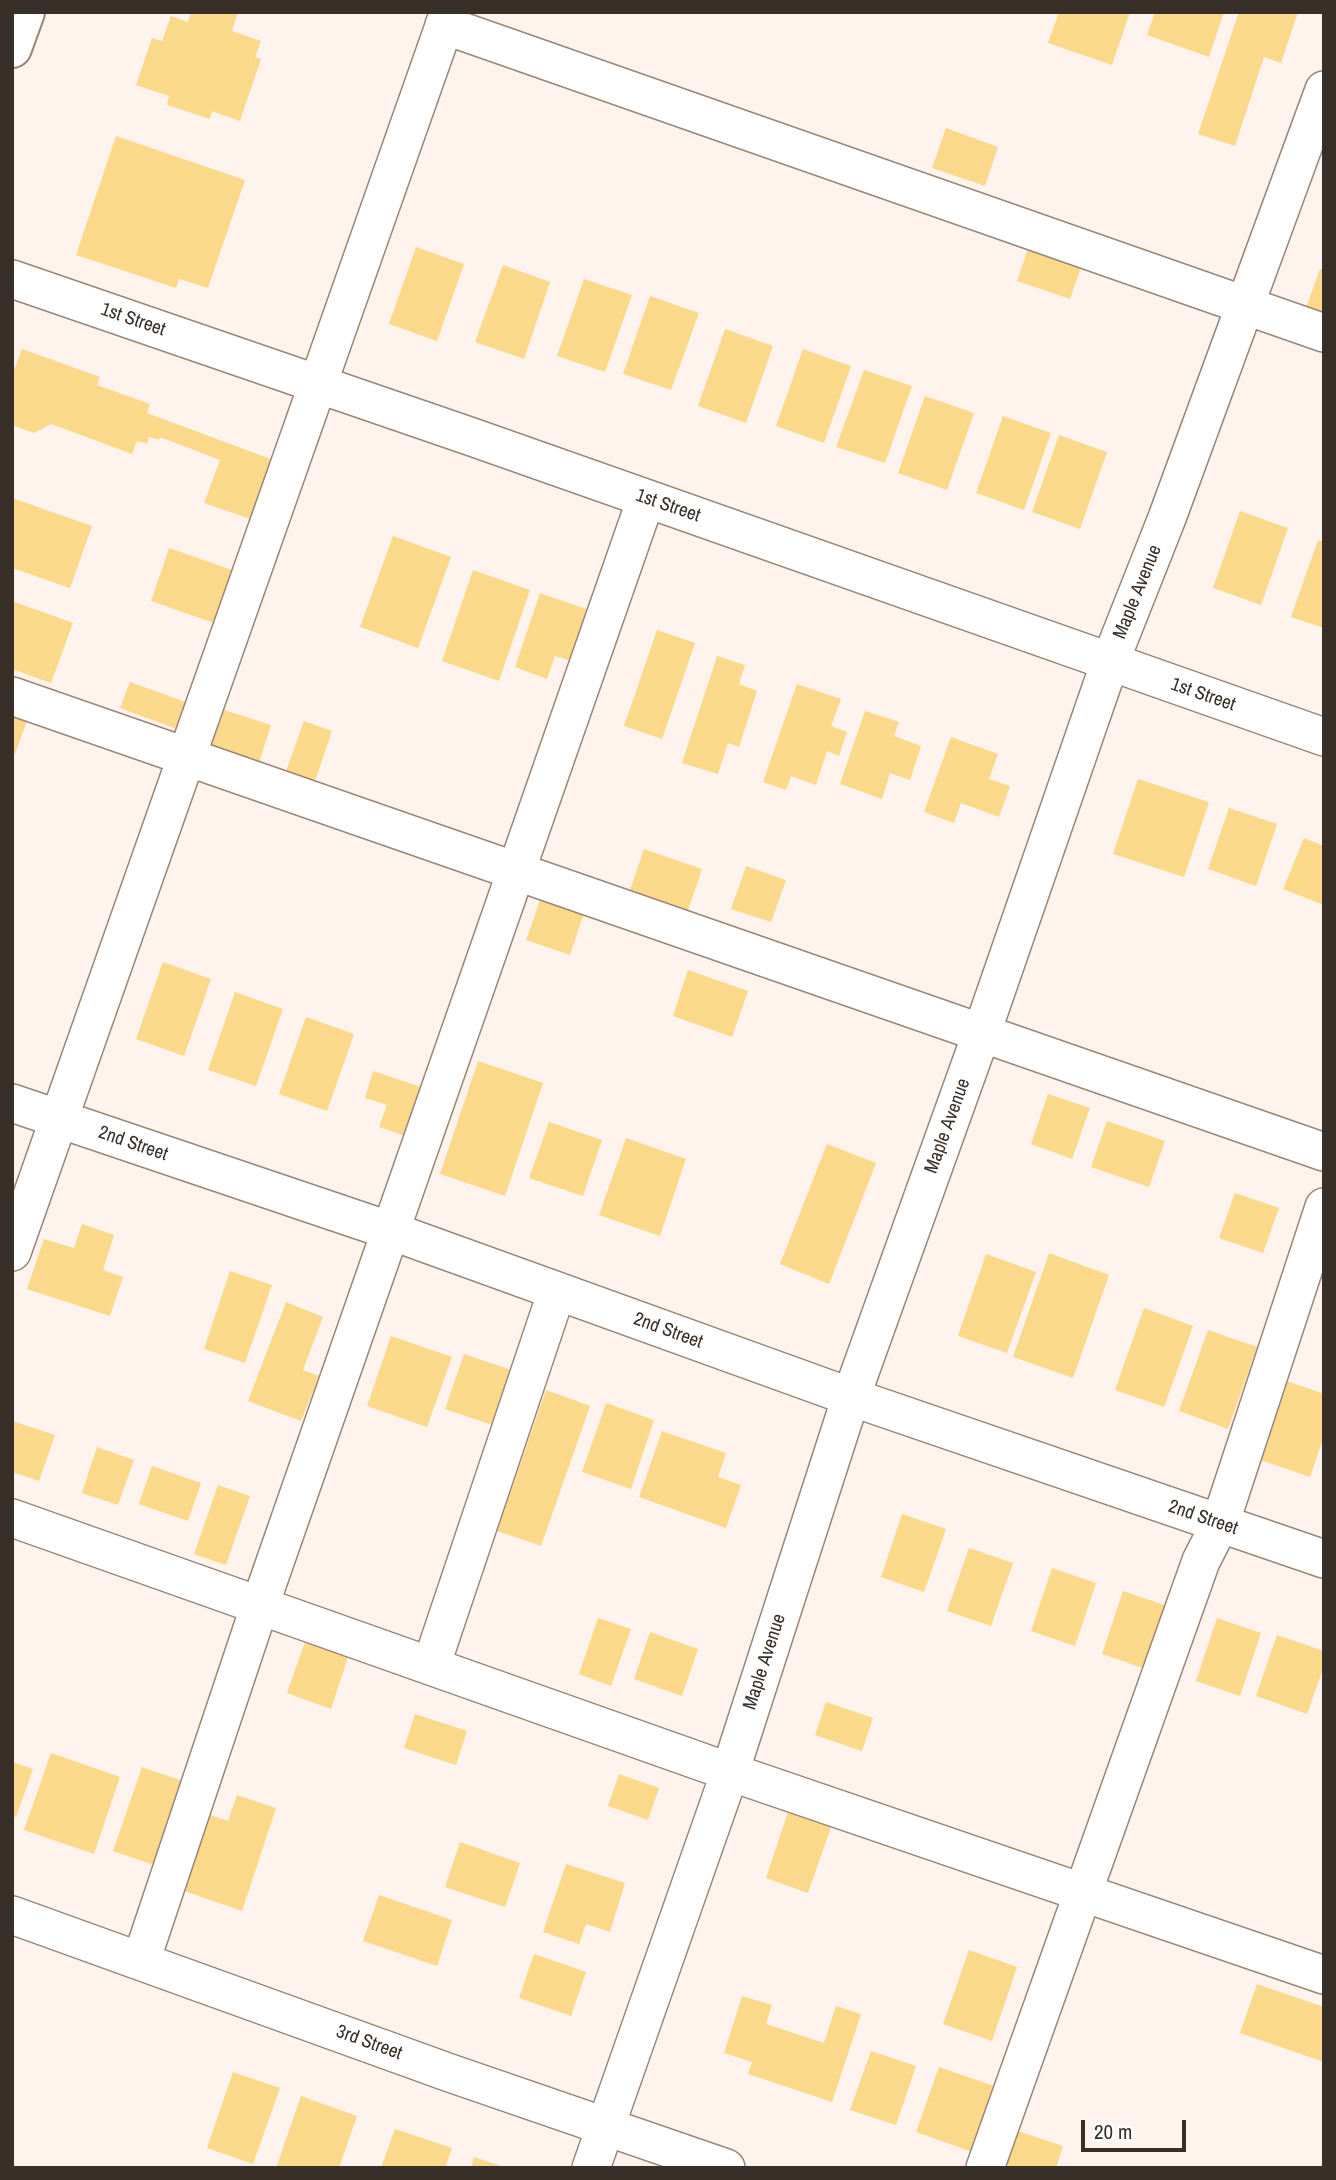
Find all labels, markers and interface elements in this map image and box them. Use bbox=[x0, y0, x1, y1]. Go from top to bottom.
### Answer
street label: 1st Street bbox=[98, 298, 168, 342]
street label: 1st Street bbox=[633, 484, 703, 528]
street label: Maple Avenue bbox=[1109, 542, 1167, 642]
street label: 1st Street bbox=[1168, 673, 1238, 717]
street label: Maple Avenue bbox=[920, 1075, 976, 1177]
street label: 2nd Street bbox=[95, 1122, 171, 1166]
street label: 2nd Street bbox=[630, 1308, 706, 1354]
street label: 2nd Street bbox=[1165, 1496, 1241, 1540]
street label: Maple Avenue bbox=[739, 1611, 791, 1713]
street label: 3rd Street bbox=[333, 2021, 405, 2065]
scale bar bbox=[1084, 2106, 1189, 2150]
text: 20 m bbox=[1094, 2117, 1132, 2146]

